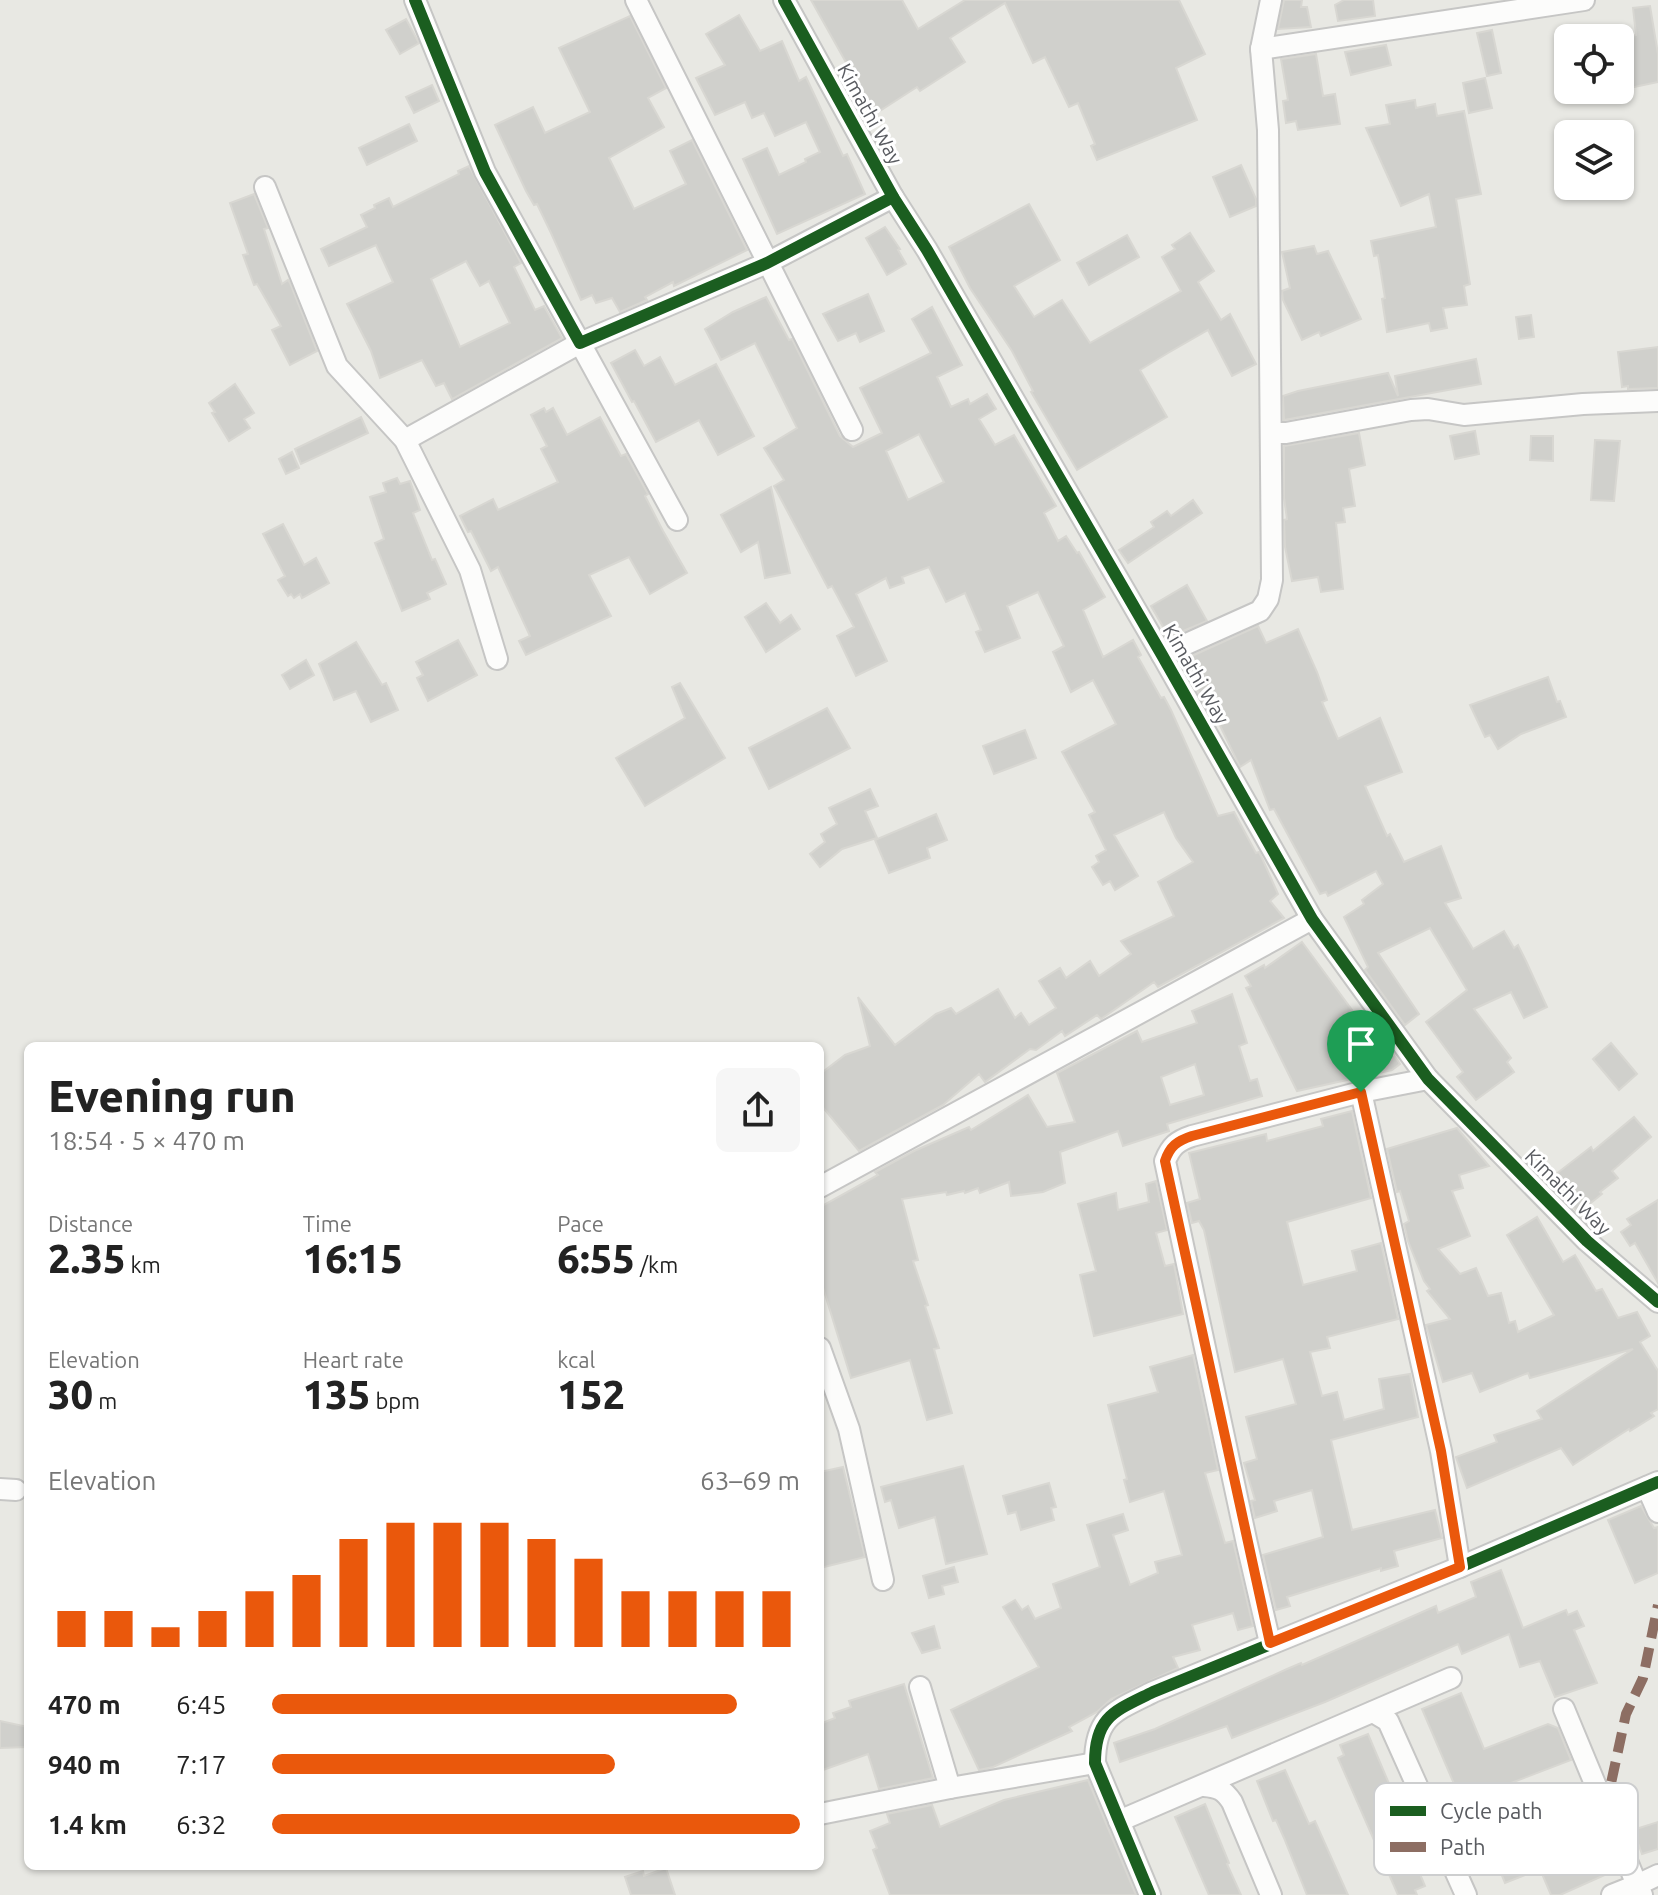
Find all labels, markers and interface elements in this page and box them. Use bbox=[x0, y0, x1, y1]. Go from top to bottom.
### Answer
map controls bbox=[1554, 24, 1634, 200]
button: locate bbox=[1554, 24, 1634, 104]
street label: Kimathi Way bbox=[833, 59, 908, 168]
button: layers bbox=[1554, 120, 1634, 200]
street label: Kimathi Way bbox=[1159, 620, 1234, 728]
pin bbox=[1327, 1010, 1395, 1092]
icon: arrive bbox=[1339, 1022, 1383, 1066]
button: share bbox=[716, 1068, 800, 1152]
text: Evening run bbox=[48, 1071, 296, 1120]
text: 18:54 · 5 × 470 m bbox=[48, 1126, 245, 1155]
street label: Kimathi Way bbox=[1521, 1144, 1616, 1240]
text: Distance bbox=[48, 1211, 133, 1236]
text: Time bbox=[303, 1211, 352, 1236]
text: Pace bbox=[557, 1211, 604, 1236]
text: 2.35 bbox=[48, 1236, 126, 1281]
text: 16:15 bbox=[303, 1236, 403, 1281]
text: 6:55 bbox=[557, 1236, 635, 1281]
text: km bbox=[126, 1252, 161, 1277]
text: /km bbox=[635, 1252, 678, 1277]
text: Elevation bbox=[48, 1347, 140, 1372]
text: Heart rate bbox=[303, 1347, 404, 1372]
text: kcal bbox=[557, 1347, 595, 1372]
text: 30 bbox=[48, 1372, 93, 1417]
text: 135 bbox=[303, 1372, 370, 1417]
text: 152 bbox=[557, 1372, 625, 1417]
text: m bbox=[93, 1388, 117, 1413]
text: bpm bbox=[370, 1388, 420, 1413]
text: Elevation bbox=[48, 1466, 156, 1495]
text: 63–69 m bbox=[700, 1466, 800, 1495]
text: 470 m bbox=[48, 1690, 121, 1719]
text: 6:45 bbox=[176, 1690, 226, 1719]
text: 940 m bbox=[48, 1750, 121, 1779]
text: 7:17 bbox=[176, 1750, 226, 1779]
legend bbox=[1374, 1783, 1638, 1875]
text: Cycle path bbox=[1440, 1798, 1543, 1823]
text: 1.4 km bbox=[48, 1810, 127, 1839]
text: 6:32 bbox=[176, 1810, 226, 1839]
text: Path bbox=[1440, 1834, 1485, 1859]

